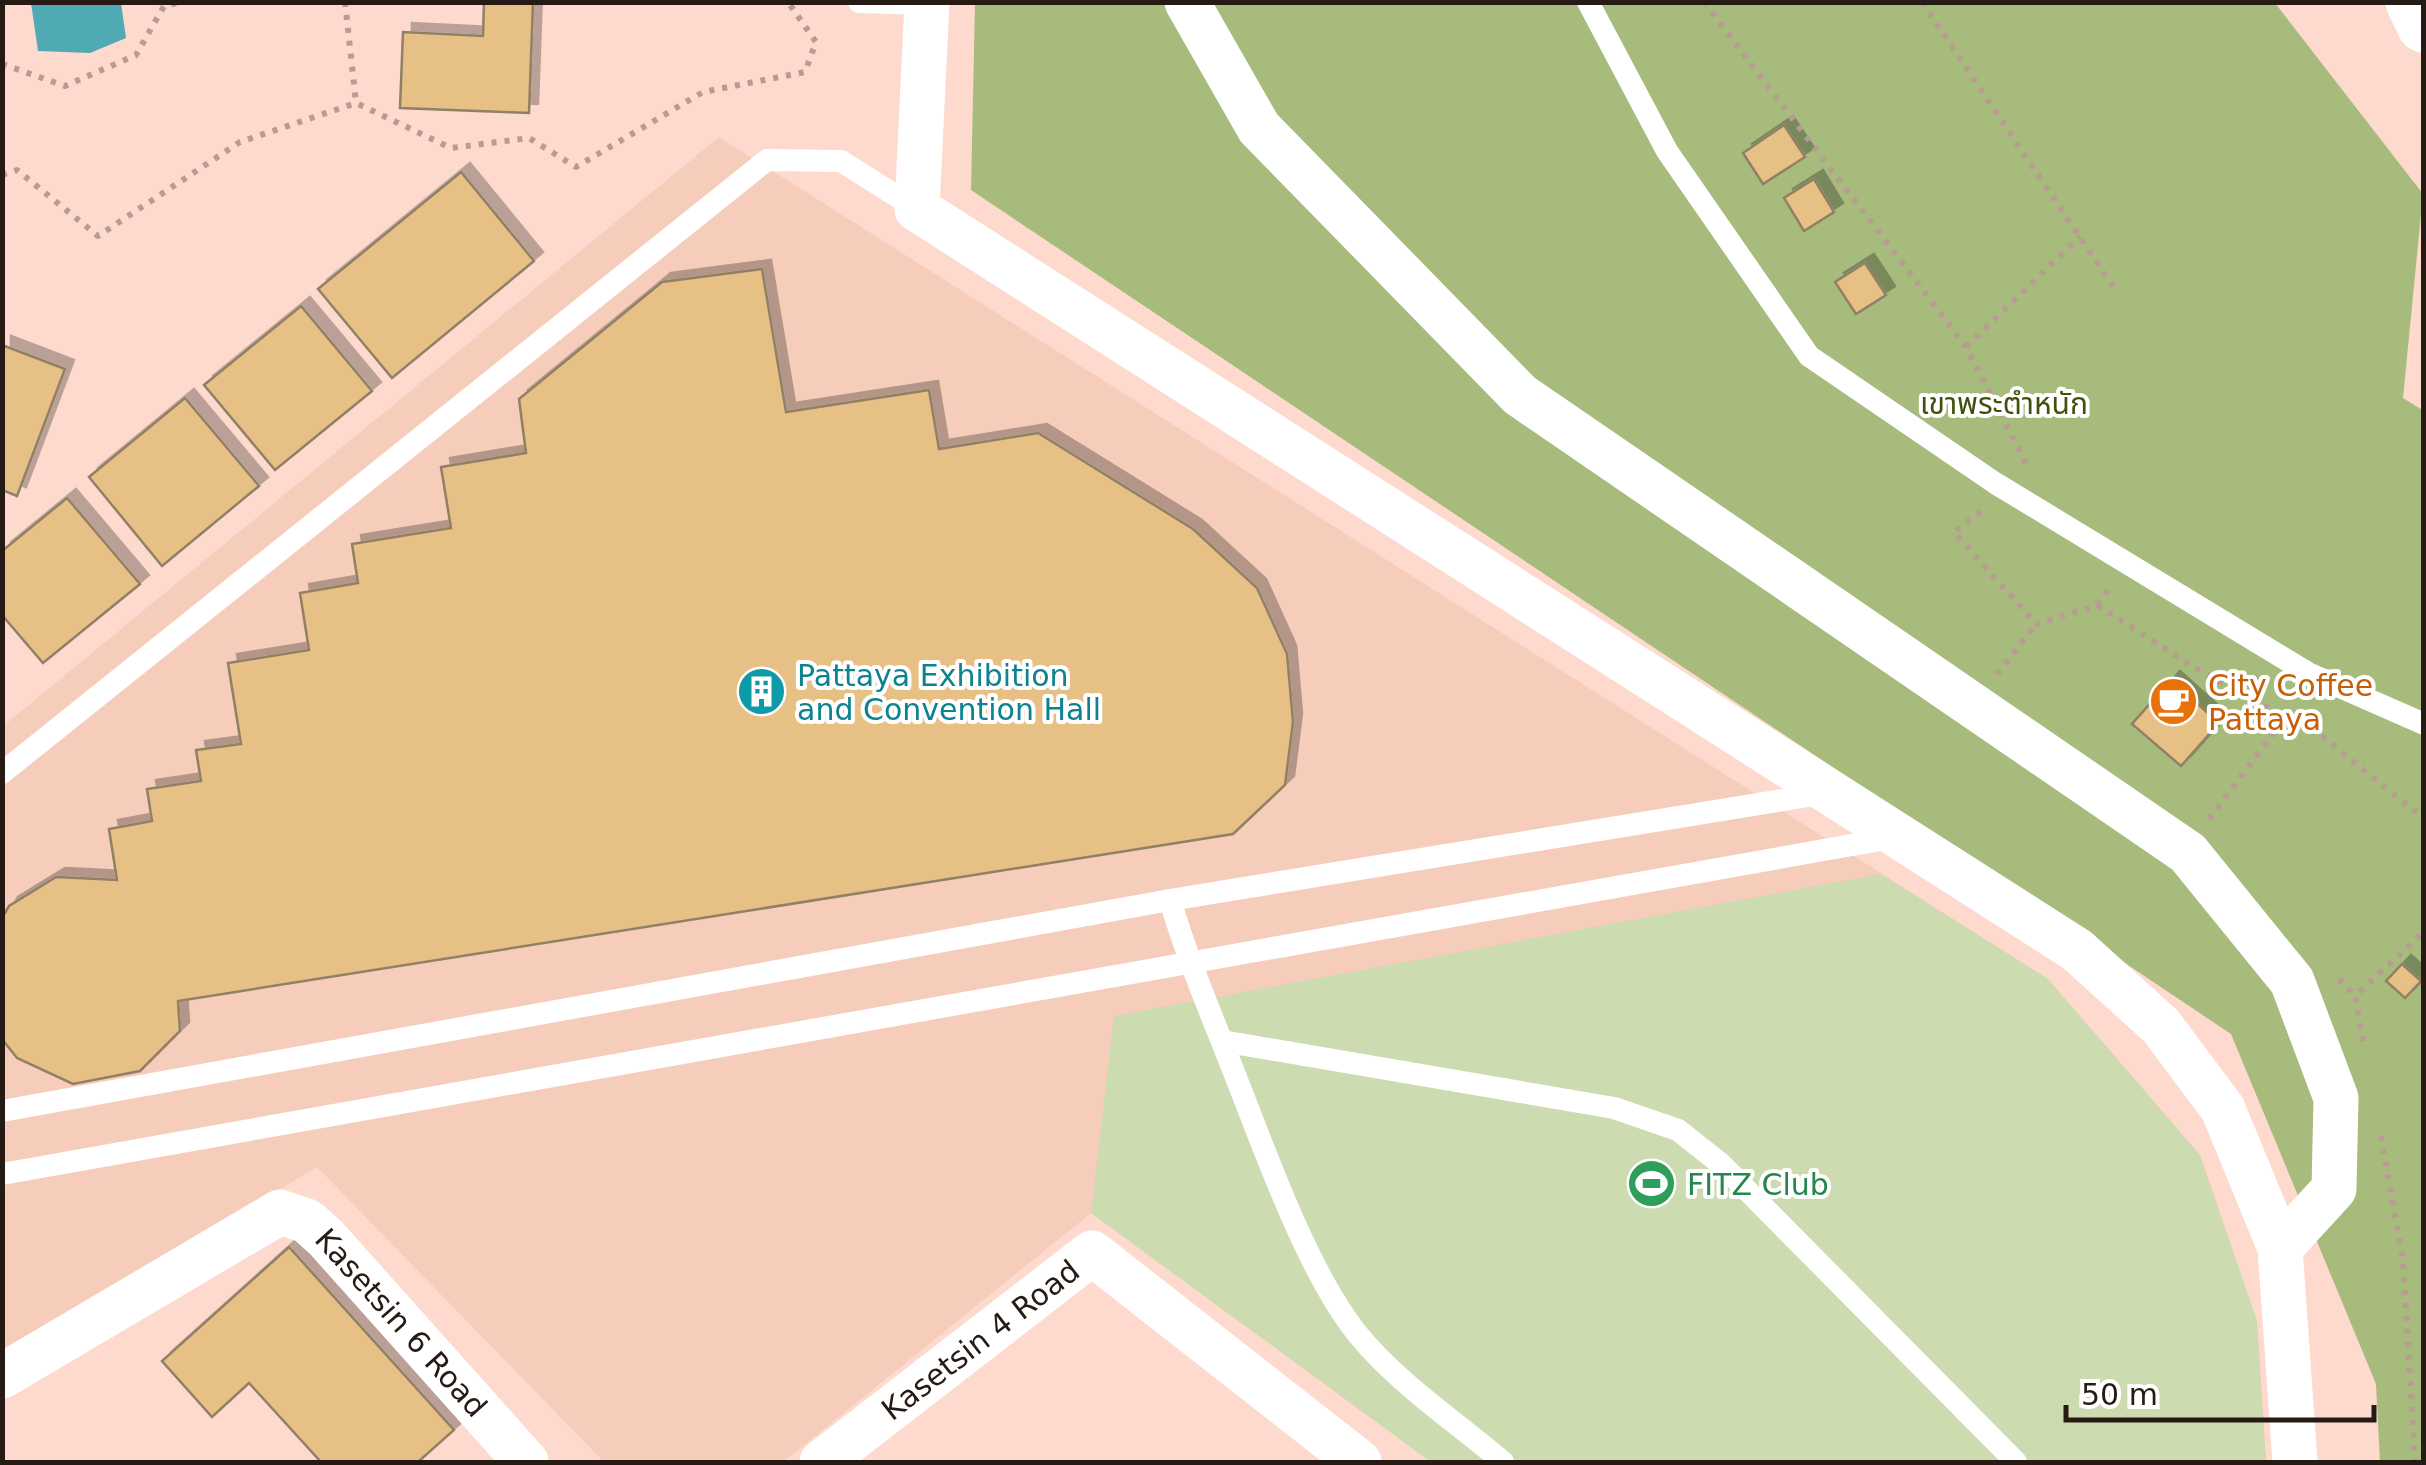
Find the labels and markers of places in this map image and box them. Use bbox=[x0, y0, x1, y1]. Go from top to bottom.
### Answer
place label: Pattaya Exhibition and Convention Hall bbox=[797, 658, 1101, 727]
building icon: Pattaya Exhibition and Convention Hall bbox=[736, 666, 788, 718]
place label: City Coffee Pattaya bbox=[2208, 668, 2373, 737]
cafe icon: City Coffee Pattaya bbox=[2147, 676, 2199, 728]
sports icon: FITZ Club bbox=[1626, 1158, 1678, 1210]
place label: FITZ Club bbox=[1687, 1167, 1829, 1202]

